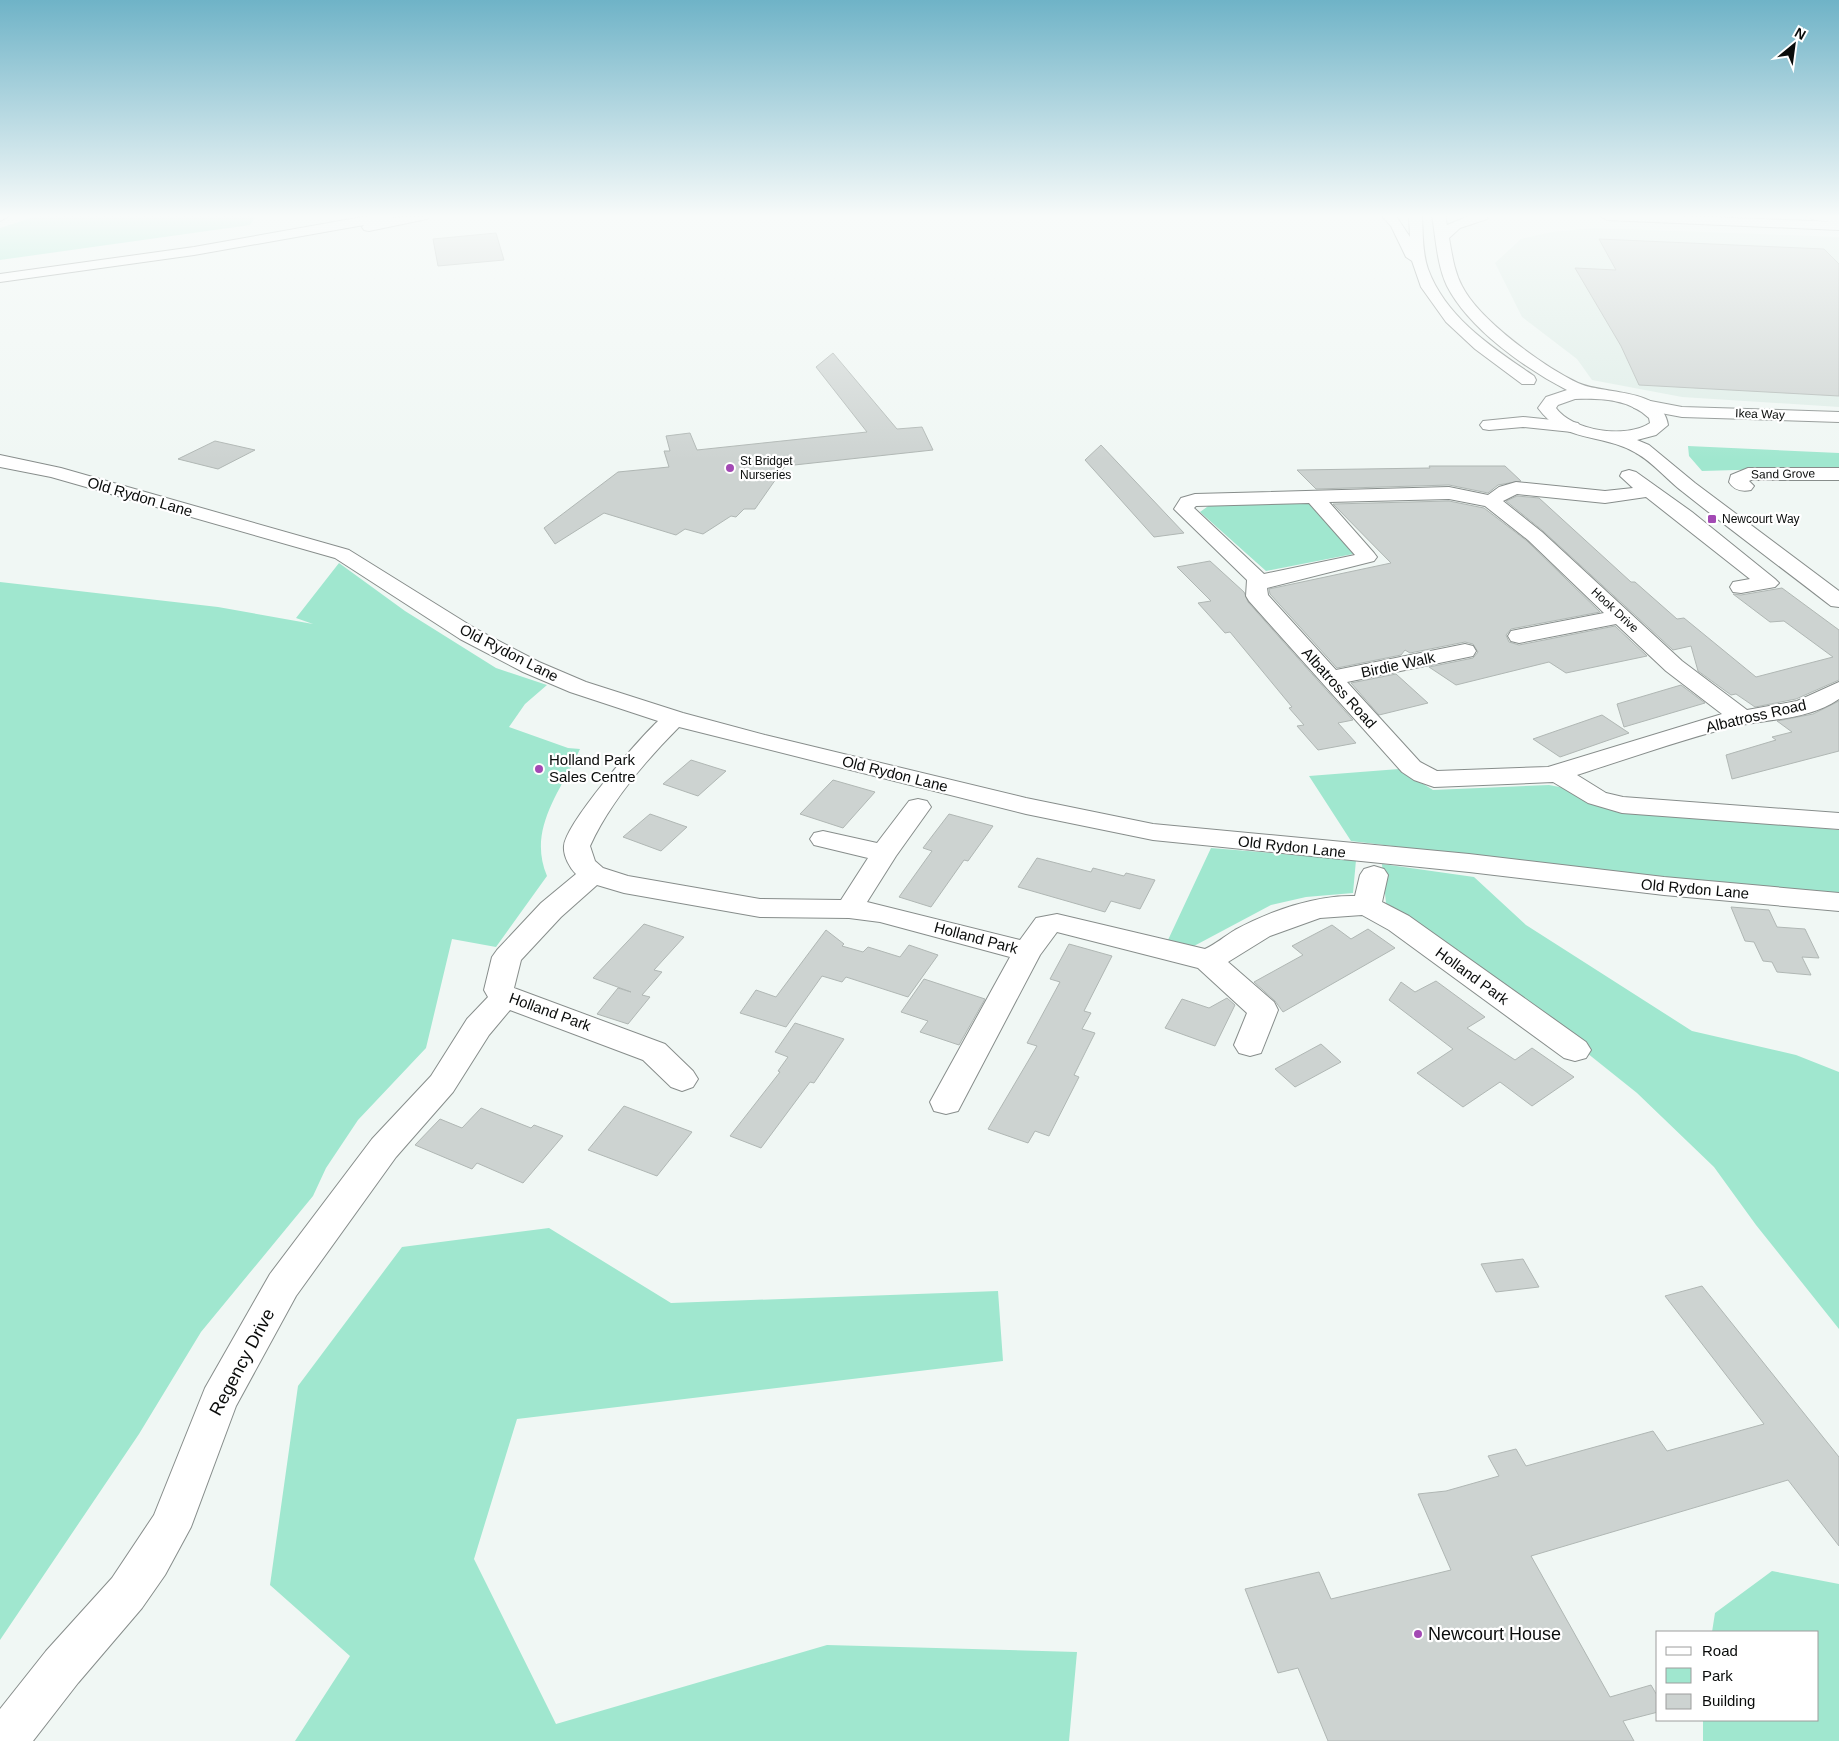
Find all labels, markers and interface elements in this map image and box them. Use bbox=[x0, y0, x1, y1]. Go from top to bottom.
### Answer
north arrow bbox=[1769, 20, 1819, 70]
text: N bbox=[1792, 24, 1809, 43]
street label: Ikea Way bbox=[1735, 406, 1785, 422]
place label: St Bridget Nurseries bbox=[740, 454, 793, 482]
marker: St Bridget Nurseries bbox=[724, 462, 736, 474]
street label: Sand Grove bbox=[1751, 466, 1815, 482]
street label: Old Rydon Lane bbox=[86, 473, 195, 520]
place label: Newcourt Way bbox=[1722, 512, 1800, 526]
marker: Newcourt Way bbox=[1706, 513, 1718, 525]
street label: Hook Drive bbox=[1589, 585, 1642, 636]
street label: Old Rydon Lane bbox=[457, 620, 561, 685]
street label: Albatross Road bbox=[1299, 644, 1380, 731]
street label: Birdie Walk bbox=[1359, 648, 1437, 681]
street label: Albatross Road bbox=[1704, 696, 1808, 735]
place label: Holland Park Sales Centre bbox=[549, 751, 636, 785]
street label: Old Rydon Lane bbox=[840, 752, 950, 795]
marker: Holland Park Sales Centre bbox=[533, 763, 545, 775]
street label: Old Rydon Lane bbox=[1237, 832, 1347, 861]
street label: Old Rydon Lane bbox=[1640, 875, 1750, 902]
street label: Holland Park bbox=[932, 918, 1020, 957]
street label: Holland Park bbox=[1433, 943, 1512, 1008]
street label: Holland Park bbox=[507, 989, 594, 1034]
street label: Regency Drive bbox=[205, 1305, 279, 1419]
place label: Newcourt House bbox=[1428, 1624, 1561, 1644]
marker: Newcourt House bbox=[1412, 1628, 1424, 1640]
legend bbox=[1656, 1631, 1819, 1721]
text: Road bbox=[1702, 1642, 1738, 1659]
text: Park bbox=[1702, 1667, 1733, 1684]
text: Building bbox=[1702, 1692, 1755, 1709]

